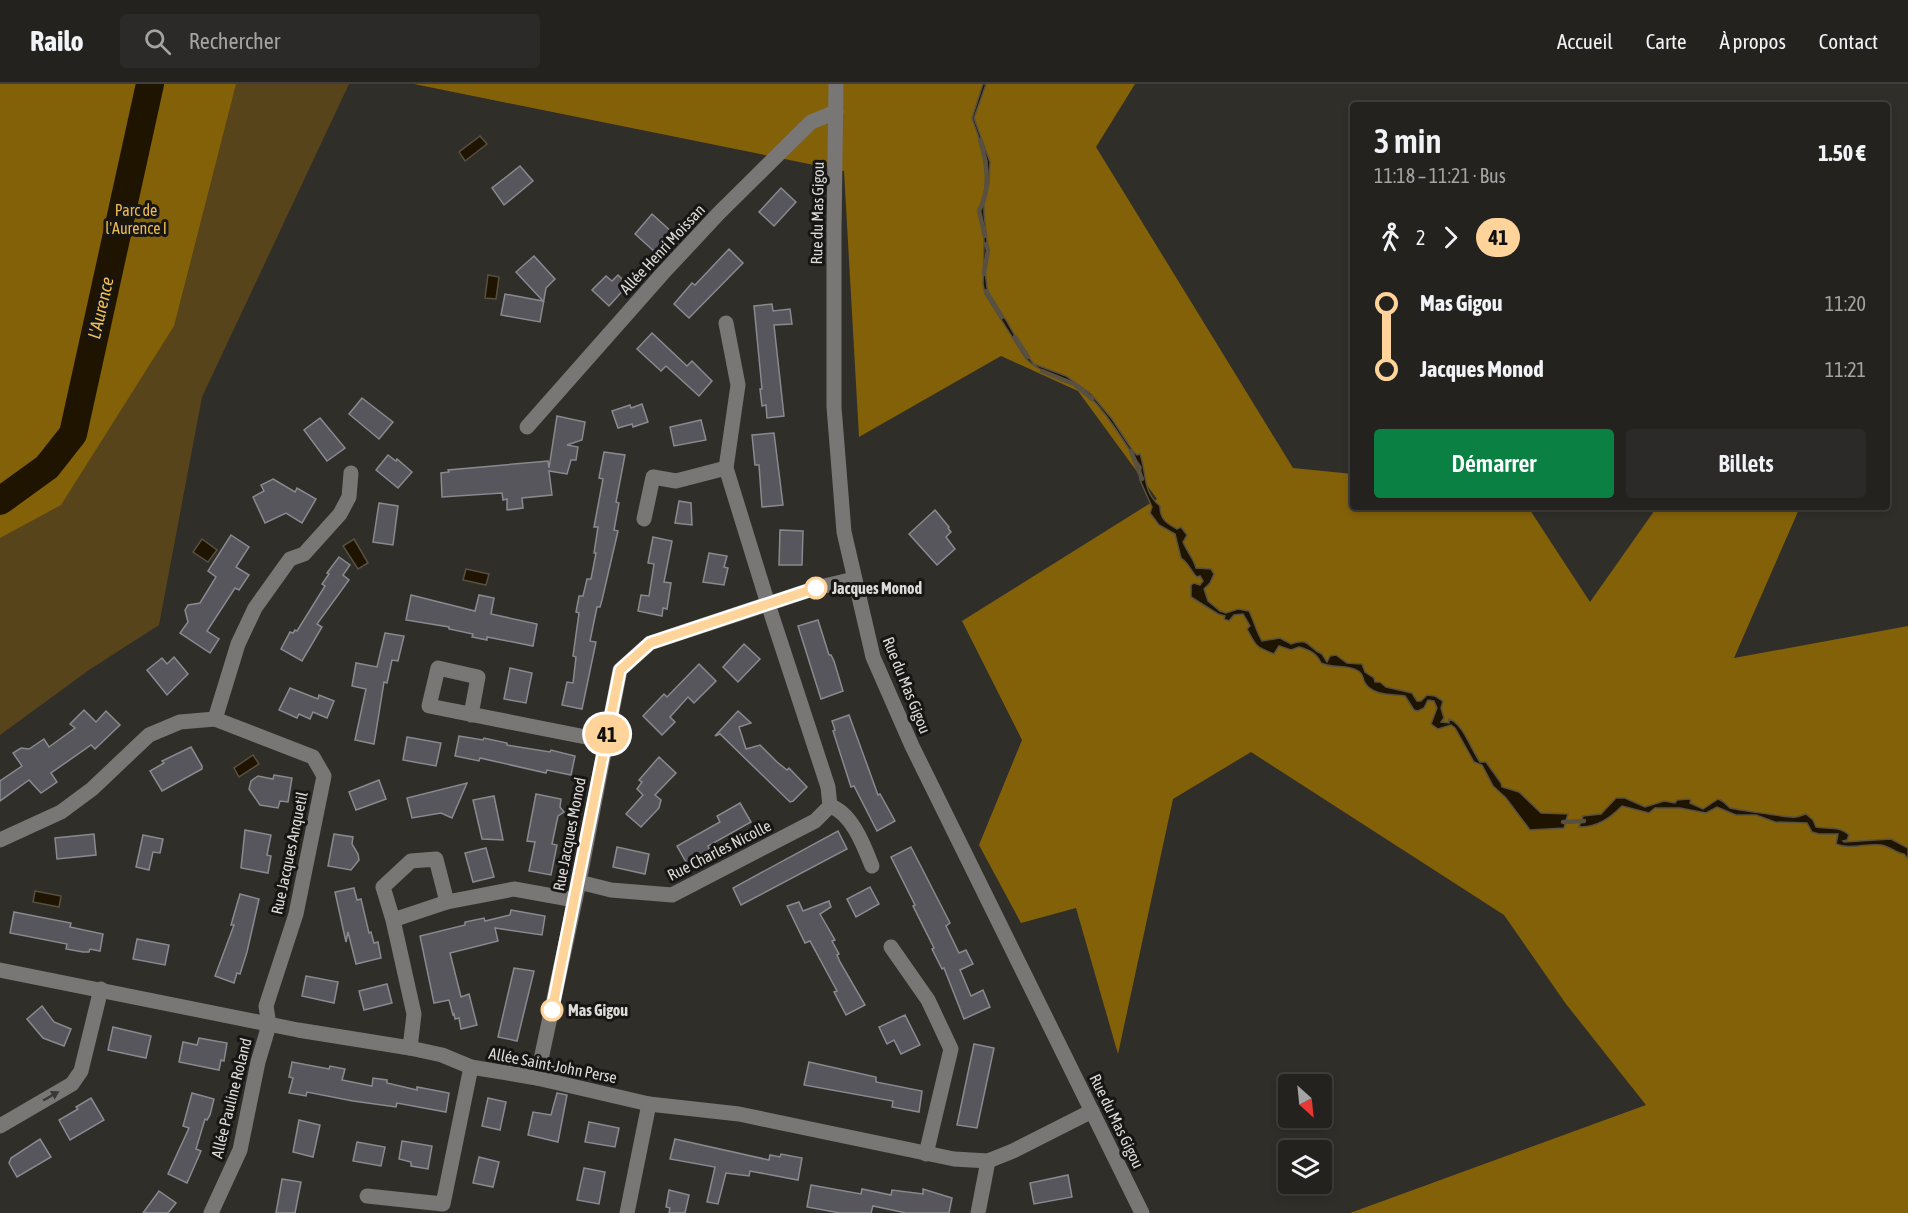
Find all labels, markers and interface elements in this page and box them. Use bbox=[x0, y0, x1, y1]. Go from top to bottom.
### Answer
search box bbox=[120, 14, 540, 68]
text: Railo bbox=[30, 25, 84, 57]
icon: search bbox=[141, 25, 174, 58]
text: Rechercher bbox=[189, 28, 280, 54]
text: Accueil bbox=[1557, 29, 1613, 53]
text: Carte bbox=[1646, 29, 1686, 53]
text: À propos bbox=[1719, 29, 1786, 53]
text: Contact bbox=[1819, 29, 1878, 53]
text: 3 min bbox=[1374, 122, 1441, 160]
text: 1.50 € bbox=[1818, 140, 1866, 166]
street label: Rue du Mas Gigou bbox=[807, 162, 828, 264]
text: 11:18 – 11:21 · Bus bbox=[1374, 164, 1506, 187]
street label: Allée Henri Moissan bbox=[616, 200, 708, 298]
park label: Parc de l'Aurence I bbox=[105, 201, 167, 237]
icon: walk bbox=[1374, 221, 1407, 254]
icon: forward bbox=[1434, 221, 1467, 254]
text: 41 bbox=[1488, 225, 1508, 249]
text: 2 bbox=[1416, 226, 1425, 249]
water label: L'Aurence bbox=[83, 275, 118, 341]
text: Mas Gigou bbox=[1420, 290, 1502, 316]
text: 11:20 bbox=[1825, 292, 1866, 315]
text: Jacques Monod bbox=[1420, 356, 1544, 382]
text: 11:21 bbox=[1825, 358, 1866, 381]
button: Démarrer bbox=[1374, 429, 1614, 498]
button: Billets bbox=[1626, 429, 1866, 498]
marker: Jacques Monod bbox=[805, 577, 827, 599]
place label: Jacques Monod bbox=[831, 579, 922, 597]
street label: Rue du Mas Gigou bbox=[879, 634, 935, 736]
line badge: 41 bbox=[580, 714, 634, 754]
text: 41 bbox=[597, 722, 617, 746]
street label: Rue Jacques Monod bbox=[549, 776, 590, 892]
street label: Rue Jacques Anquetil bbox=[267, 789, 312, 916]
street label: Rue Charles Nicolle bbox=[664, 816, 774, 884]
marker: Mas Gigou bbox=[541, 999, 563, 1021]
place label: Mas Gigou bbox=[568, 1001, 628, 1019]
street label: Allée Pauline Roland bbox=[207, 1036, 255, 1160]
street label: Allée Saint-John Perse bbox=[488, 1044, 618, 1086]
street label: Rue du Mas Gigou bbox=[1086, 1071, 1148, 1172]
north arrow bbox=[1278, 1074, 1332, 1128]
map controls bbox=[1278, 1074, 1332, 1194]
one-way arrow bbox=[43, 1091, 59, 1102]
button: layers bbox=[1278, 1140, 1332, 1194]

